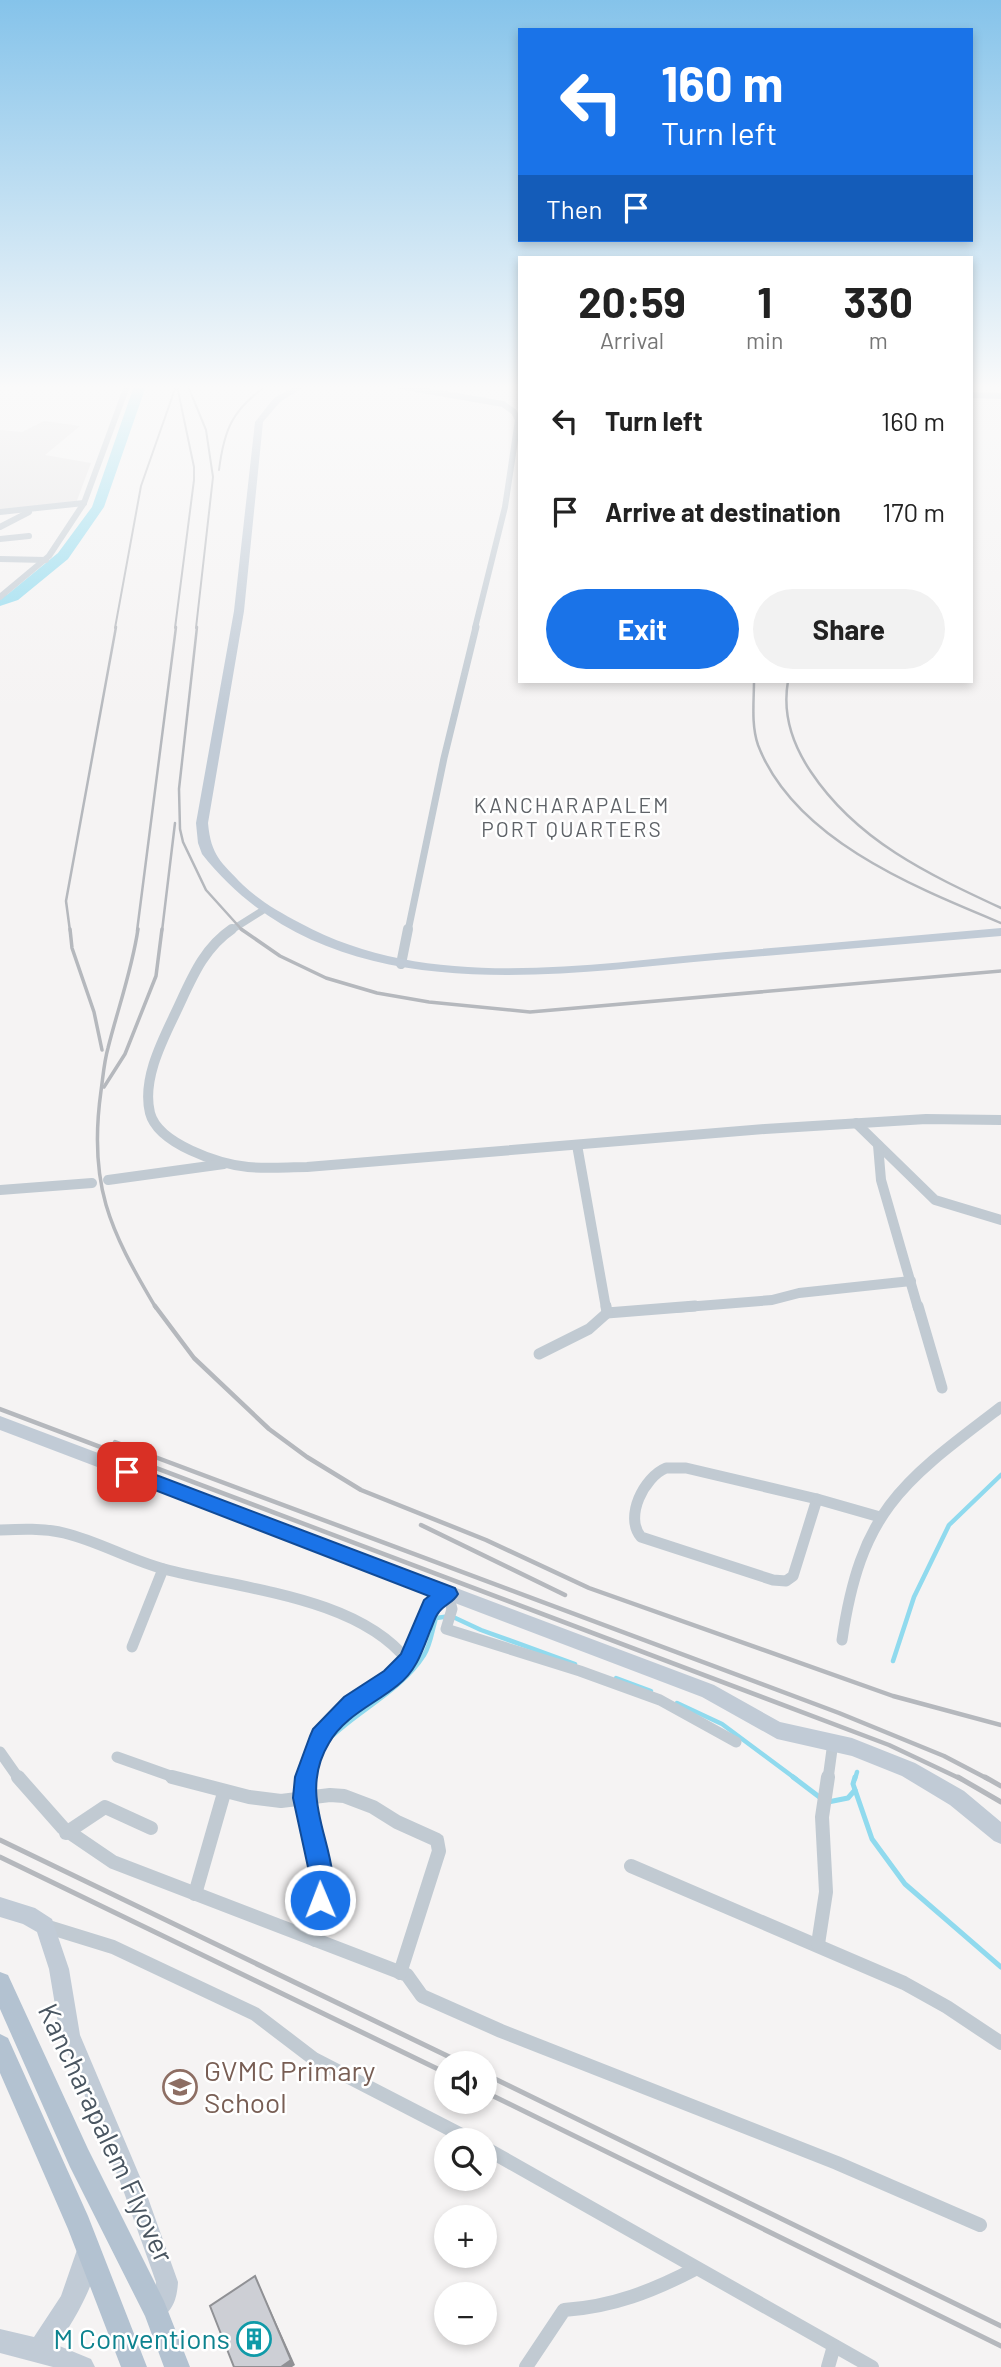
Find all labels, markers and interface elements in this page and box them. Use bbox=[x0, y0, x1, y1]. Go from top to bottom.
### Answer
text: 160 m bbox=[661, 53, 783, 112]
icon: left bbox=[546, 56, 637, 147]
text: Turn left bbox=[661, 113, 778, 151]
icon: arrive bbox=[617, 189, 655, 227]
text: Then bbox=[546, 193, 603, 224]
text: 20:59 bbox=[578, 276, 686, 326]
text: 1 bbox=[757, 276, 772, 326]
text: 330 bbox=[844, 276, 913, 326]
text: Arrival bbox=[600, 326, 664, 354]
text: min bbox=[746, 326, 783, 354]
text: m bbox=[869, 326, 888, 354]
icon: left bbox=[546, 402, 584, 440]
text: Turn left bbox=[605, 405, 703, 436]
text: 160 m bbox=[881, 405, 945, 436]
icon: arrive bbox=[546, 493, 584, 531]
text: Arrive at destination bbox=[605, 496, 841, 527]
text: 170 m bbox=[882, 496, 945, 527]
button: Exit bbox=[546, 589, 739, 669]
button: Share bbox=[753, 589, 945, 669]
district label: KANCHARAPALEM PORT QUARTERS bbox=[474, 792, 670, 841]
pin bbox=[97, 1442, 157, 1502]
icon: arrive bbox=[108, 1453, 146, 1491]
position arrow bbox=[283, 1863, 357, 1937]
street label: Kancharapalem Flyover bbox=[32, 1998, 182, 2268]
map controls bbox=[434, 2051, 497, 2345]
button: sound bbox=[434, 2051, 497, 2114]
place label: GVMC Primary School bbox=[204, 2053, 375, 2119]
school or university icon: GVMC Primary School bbox=[161, 2068, 199, 2106]
button: search bbox=[434, 2128, 497, 2191]
button: + bbox=[434, 2205, 497, 2268]
button: − bbox=[434, 2282, 497, 2345]
building icon: M Conventions bbox=[235, 2320, 273, 2358]
place label: M Conventions bbox=[53, 2321, 230, 2355]

